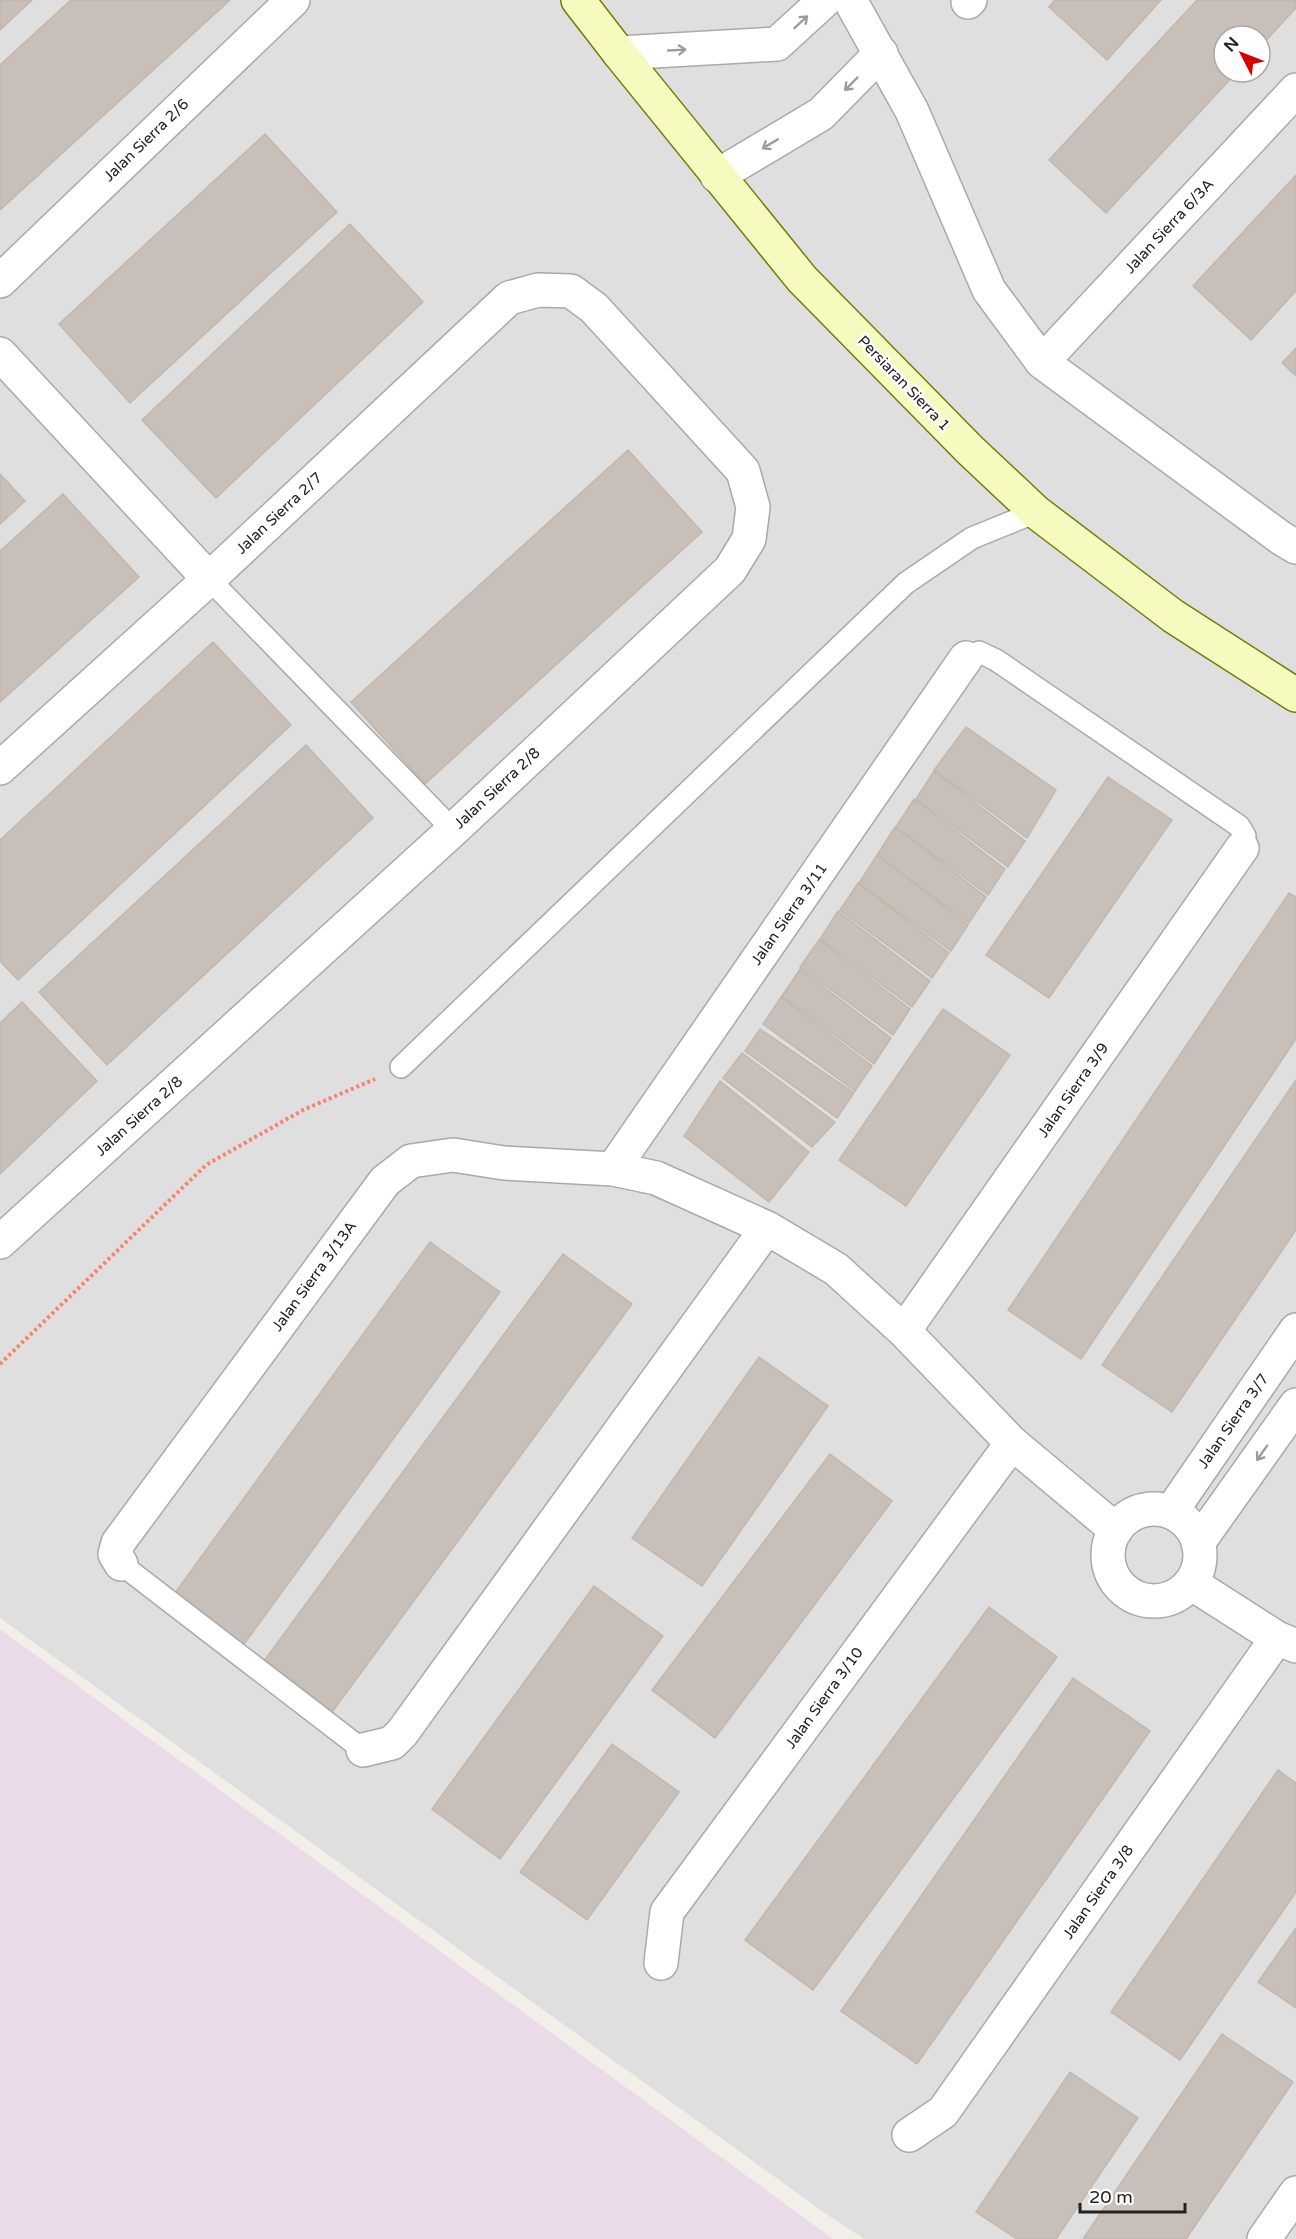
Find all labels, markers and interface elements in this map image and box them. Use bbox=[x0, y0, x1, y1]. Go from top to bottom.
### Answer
one-way arrow bbox=[793, 15, 808, 29]
north arrow bbox=[1212, 24, 1272, 84]
text: N bbox=[1220, 33, 1243, 56]
one-way arrow bbox=[667, 44, 687, 55]
one-way arrow bbox=[843, 76, 858, 91]
street label: Jalan Sierra 2/6 bbox=[100, 95, 192, 185]
one-way arrow bbox=[762, 138, 779, 150]
street label: Jalan Sierra 6/3A bbox=[1121, 175, 1217, 277]
street label: Persiaran Sierra 1 bbox=[854, 332, 954, 434]
street label: Jalan Sierra 2/7 bbox=[232, 468, 326, 558]
street label: Jalan Sierra 2/8 bbox=[450, 744, 544, 832]
street label: Jalan Sierra 3/11 bbox=[747, 859, 831, 969]
street label: Jalan Sierra 3/9 bbox=[1034, 1039, 1112, 1141]
street label: Jalan Sierra 2/8 bbox=[92, 1072, 186, 1160]
street label: Jalan Sierra 3/13A bbox=[268, 1217, 360, 1335]
street label: Jalan Sierra 3/7 bbox=[1194, 1370, 1272, 1472]
one-way arrow bbox=[1256, 1444, 1268, 1460]
street label: Jalan Sierra 3/10 bbox=[781, 1644, 867, 1752]
street label: Jalan Sierra 3/8 bbox=[1059, 1841, 1137, 1943]
scale bar bbox=[1080, 2176, 1185, 2214]
text: 20 m bbox=[1089, 2186, 1133, 2208]

